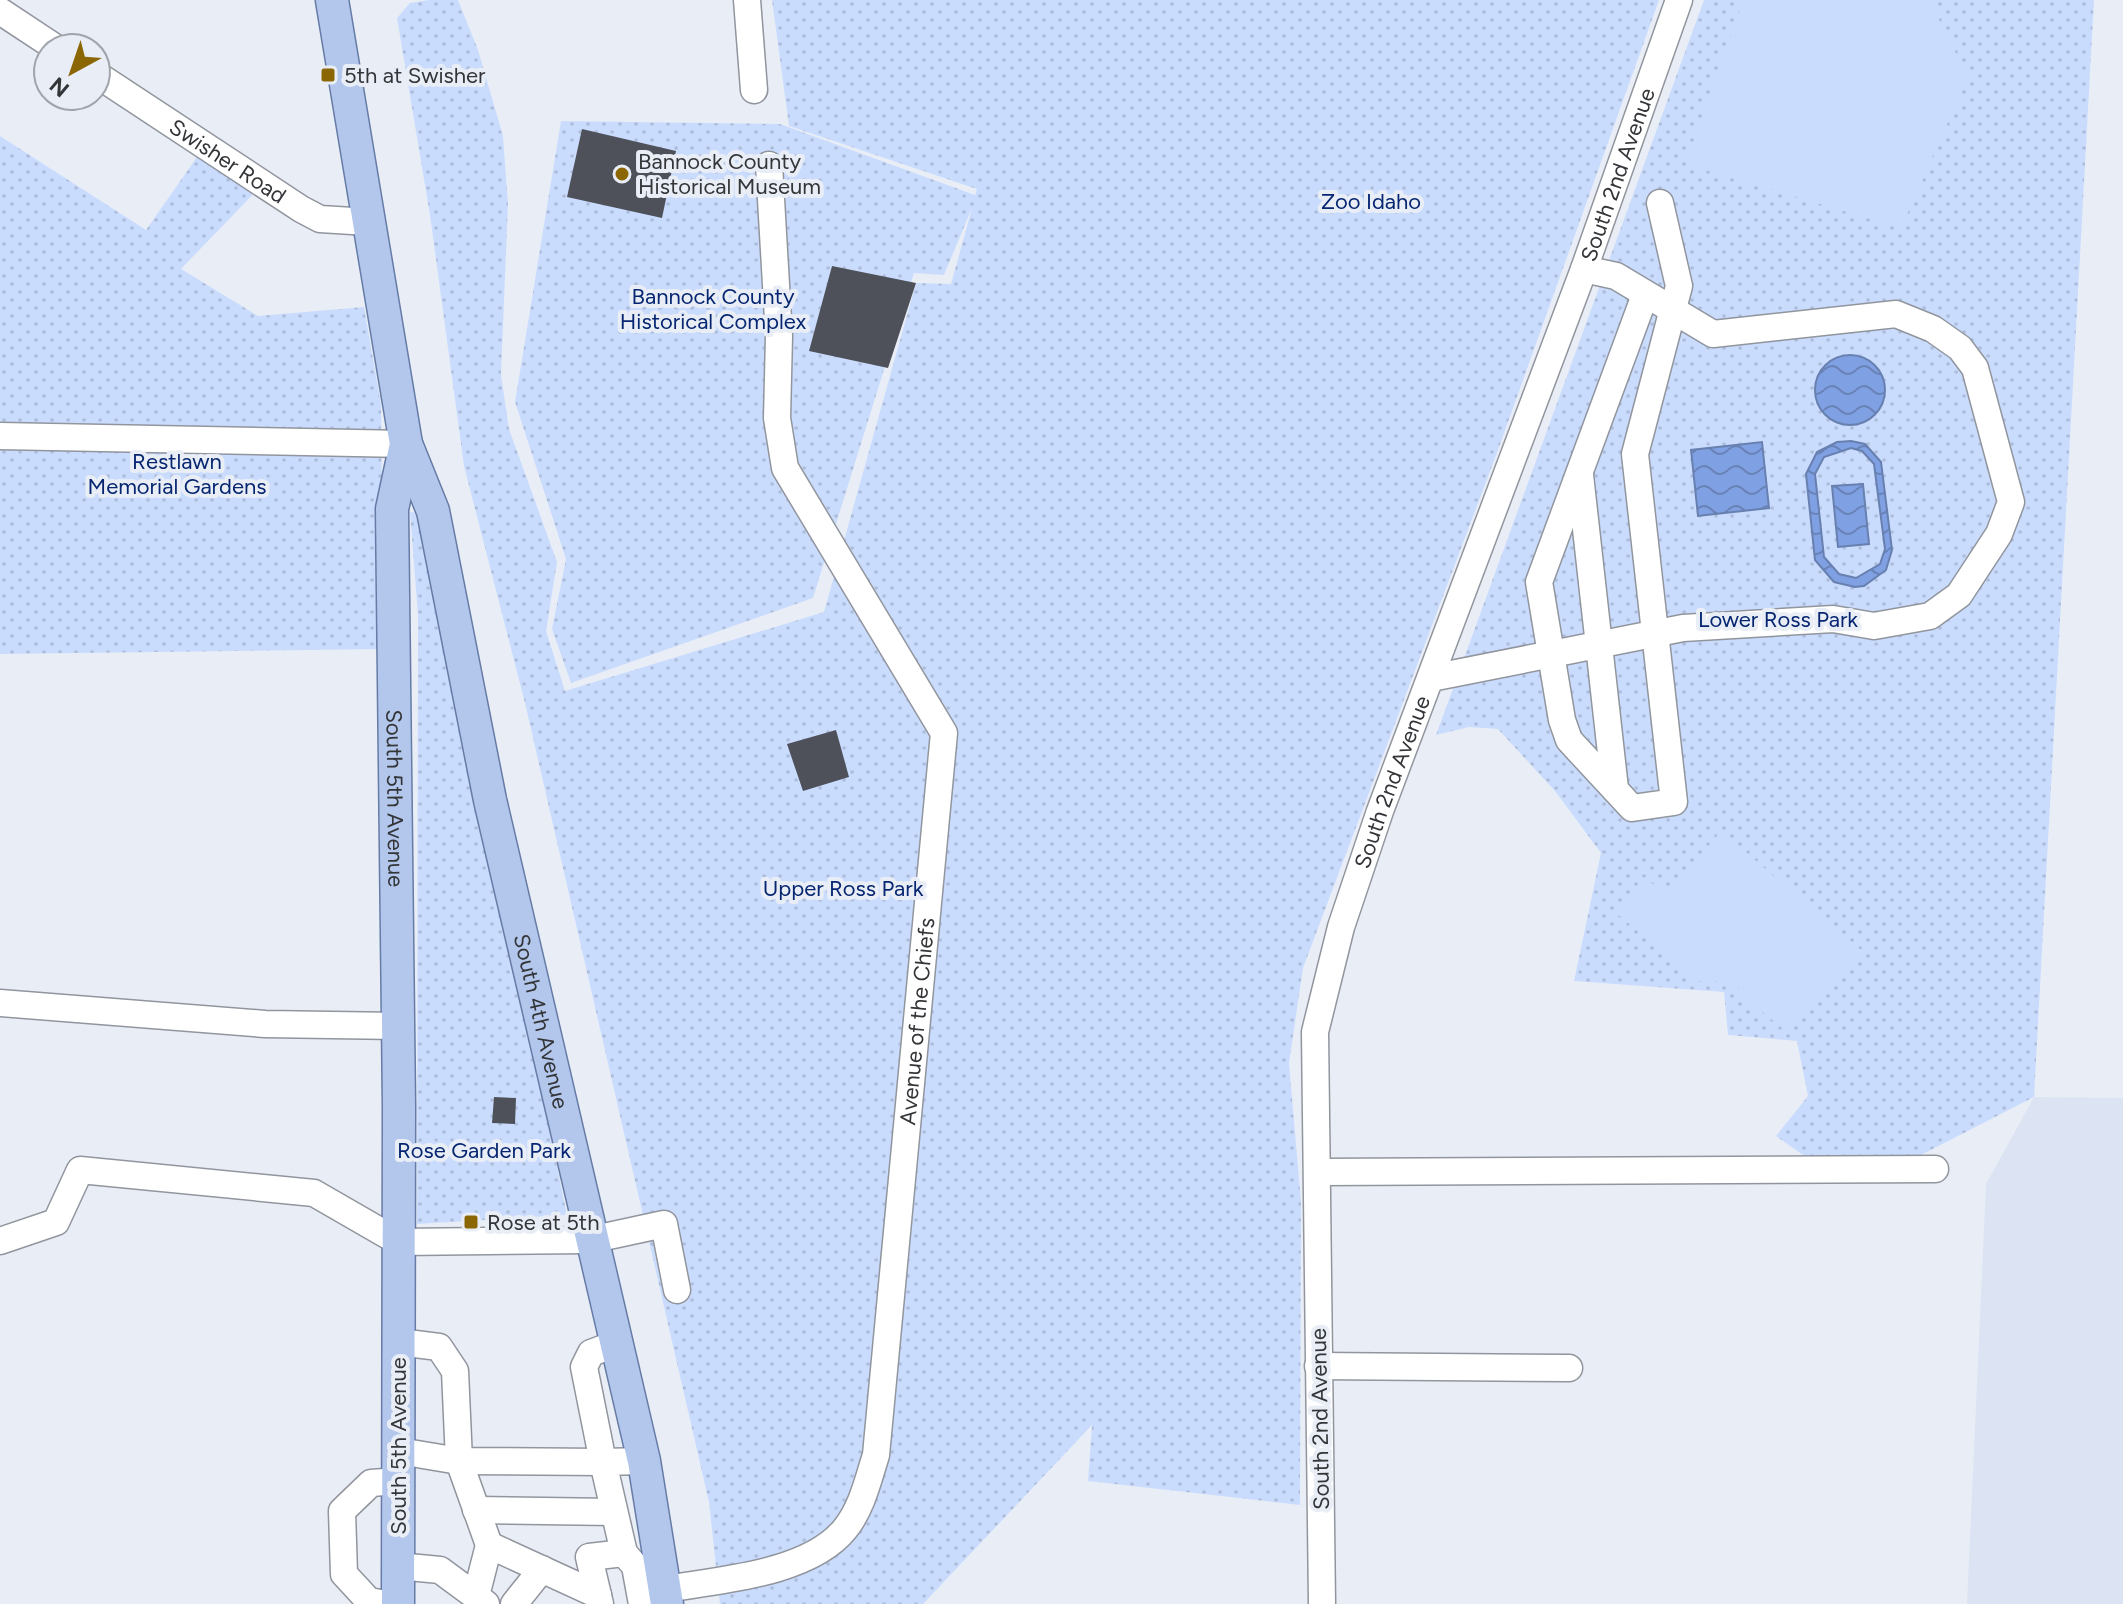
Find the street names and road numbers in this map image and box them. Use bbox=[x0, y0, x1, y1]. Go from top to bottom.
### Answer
street label: South 2nd Avenue bbox=[1574, 84, 1660, 265]
street label: Swisher Road bbox=[165, 113, 291, 209]
street label: South 2nd Avenue bbox=[1348, 692, 1436, 872]
street label: South 5th Avenue bbox=[381, 709, 410, 887]
street label: Avenue of the Chiefs bbox=[894, 917, 940, 1126]
street label: South 4th Avenue bbox=[508, 931, 575, 1111]
street label: South 2nd Avenue bbox=[1305, 1328, 1335, 1510]
street label: South 5th Avenue bbox=[385, 1357, 412, 1535]

